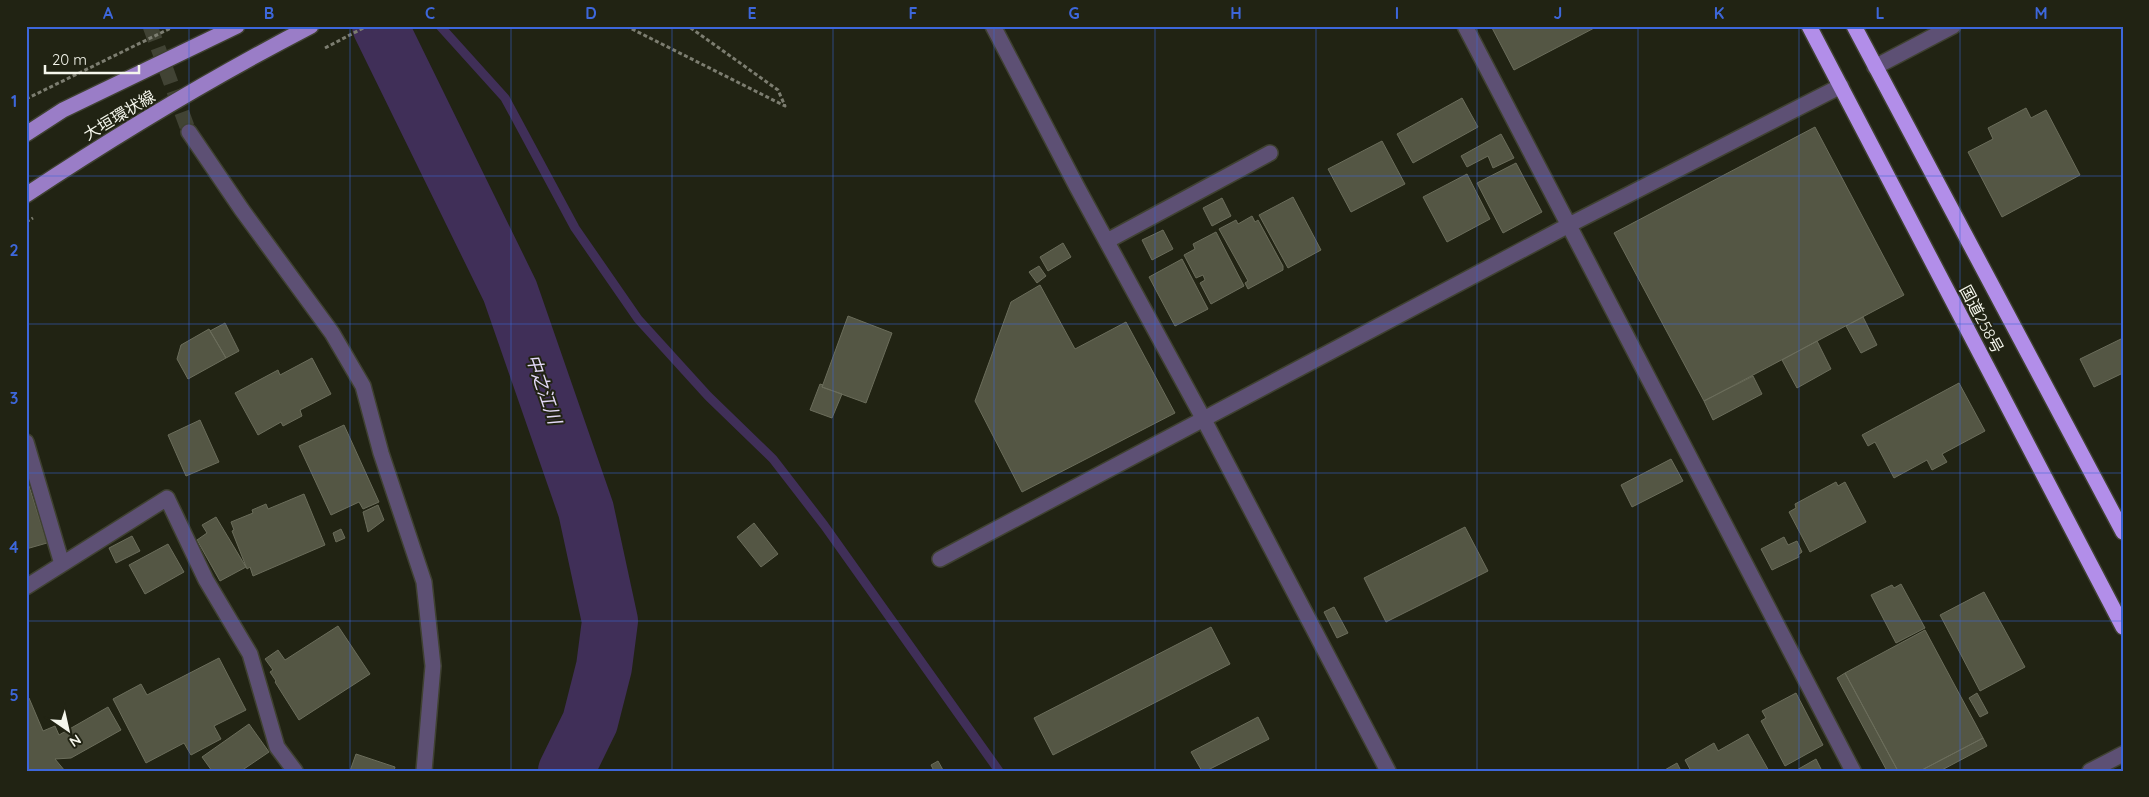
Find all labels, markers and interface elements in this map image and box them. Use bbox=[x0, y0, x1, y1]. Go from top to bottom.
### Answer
text: A bbox=[103, 3, 114, 23]
text: B bbox=[264, 3, 274, 23]
text: C bbox=[425, 3, 435, 23]
text: D bbox=[585, 3, 597, 23]
text: E bbox=[747, 3, 757, 23]
text: F bbox=[909, 3, 918, 23]
text: G bbox=[1068, 3, 1080, 23]
text: H bbox=[1230, 3, 1242, 23]
text: I bbox=[1395, 3, 1399, 23]
text: J bbox=[1554, 3, 1562, 23]
text: K bbox=[1714, 3, 1724, 23]
text: L bbox=[1876, 3, 1885, 23]
text: M bbox=[2034, 3, 2048, 23]
scale bar bbox=[45, 42, 139, 74]
text: 20 m bbox=[52, 50, 87, 69]
street label: 大垣環状線 bbox=[80, 86, 158, 144]
text: 1 bbox=[11, 91, 17, 111]
text: 2 bbox=[9, 240, 19, 260]
street label: 国道258号 bbox=[1956, 282, 2008, 356]
water label: 中之江川 bbox=[521, 351, 567, 429]
text: 3 bbox=[10, 388, 18, 408]
text: 4 bbox=[9, 537, 19, 557]
text: 5 bbox=[9, 685, 19, 705]
north arrow bbox=[42, 704, 92, 754]
text: N bbox=[66, 730, 85, 751]

